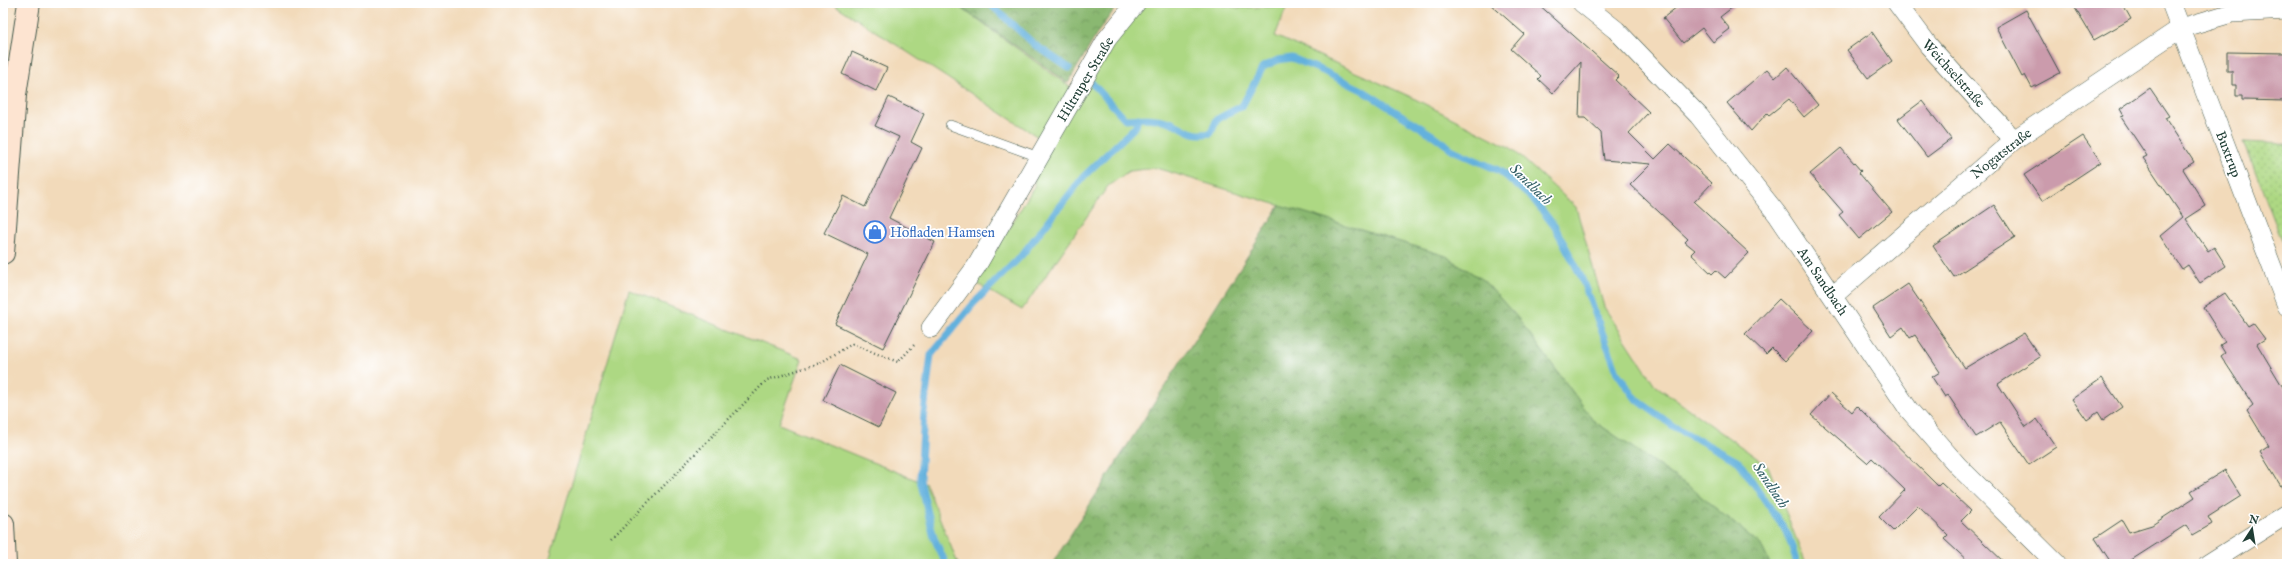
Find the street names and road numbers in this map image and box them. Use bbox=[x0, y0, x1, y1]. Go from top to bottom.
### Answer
street label: Hiltruper Straße bbox=[1053, 33, 1119, 125]
street label: Weichselstraße bbox=[1918, 36, 1989, 112]
street label: Nogatstraße bbox=[1968, 124, 2036, 183]
street label: Buxtrup bbox=[2211, 129, 2245, 180]
street label: Am Sandbach bbox=[1792, 243, 1852, 320]

